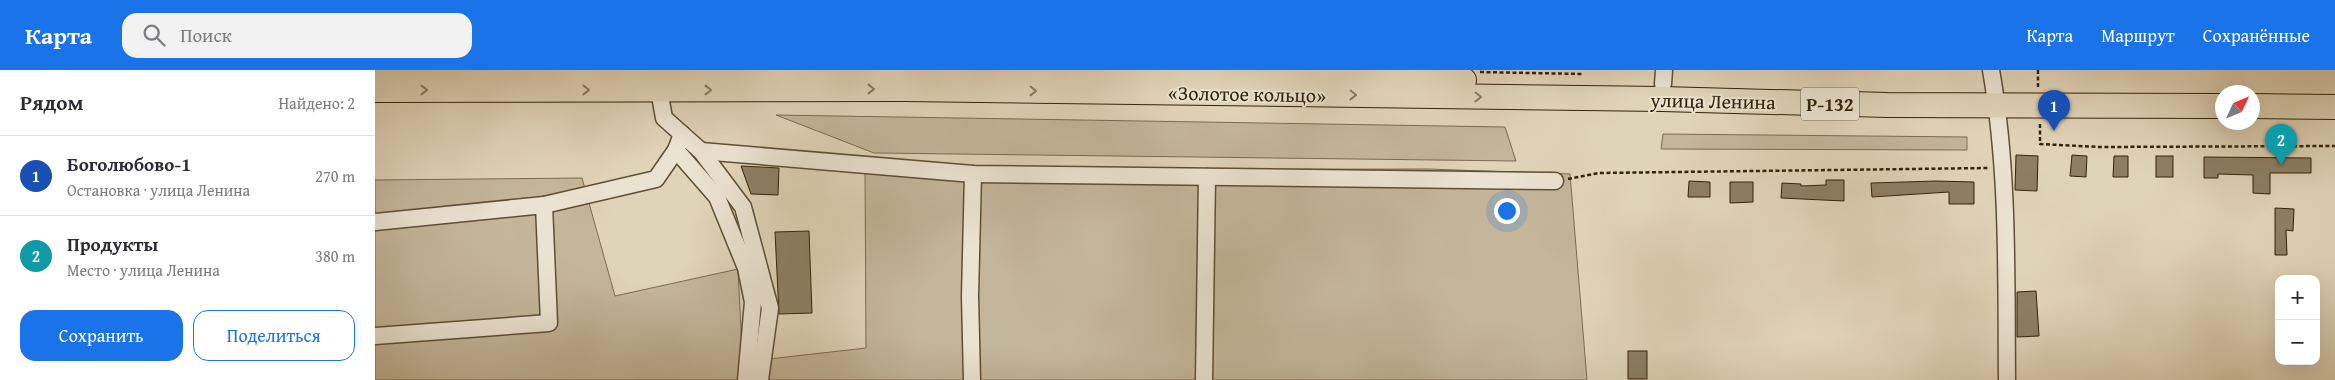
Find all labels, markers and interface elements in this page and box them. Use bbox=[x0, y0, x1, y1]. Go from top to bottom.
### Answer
search box bbox=[122, 13, 472, 58]
text: Карта bbox=[25, 18, 92, 53]
icon: search bbox=[140, 21, 168, 49]
text: Поиск bbox=[180, 21, 232, 49]
text: Карта bbox=[2027, 22, 2073, 49]
text: Маршрут bbox=[2101, 22, 2175, 49]
text: Сохранённые bbox=[2203, 22, 2310, 49]
street label: «Золотое кольцо» bbox=[1168, 78, 1326, 109]
one-way arrow bbox=[867, 84, 875, 94]
one-way arrow bbox=[420, 85, 428, 95]
one-way arrow bbox=[582, 85, 590, 95]
one-way arrow bbox=[704, 85, 712, 95]
one-way arrow bbox=[1029, 85, 1037, 96]
street label: улица Ленина bbox=[1649, 85, 1776, 116]
north arrow bbox=[2215, 85, 2260, 130]
text: Рядом bbox=[20, 87, 83, 118]
road number: Р-132 bbox=[1801, 88, 1859, 120]
one-way arrow bbox=[1350, 90, 1357, 100]
pin: 1 bbox=[2038, 90, 2070, 131]
text: Найдено: 2 bbox=[278, 91, 355, 115]
one-way arrow bbox=[1474, 92, 1482, 102]
pin: 2 bbox=[2265, 124, 2297, 165]
text: Боголюбово-1 bbox=[67, 150, 191, 178]
text: 1 bbox=[32, 164, 40, 188]
text: 270 m bbox=[315, 164, 355, 188]
text: Остановка · улица Ленина bbox=[67, 178, 250, 202]
your location bbox=[1494, 198, 1520, 224]
text: Продукты bbox=[67, 230, 158, 258]
text: 2 bbox=[32, 244, 40, 268]
text: 380 m bbox=[315, 244, 355, 268]
text: Место · улица Ленина bbox=[67, 258, 220, 282]
map controls bbox=[2275, 275, 2320, 365]
button: + bbox=[2275, 275, 2320, 320]
button: Сохранить bbox=[20, 310, 183, 361]
button: Поделиться bbox=[193, 310, 355, 361]
button: − bbox=[2275, 320, 2320, 365]

